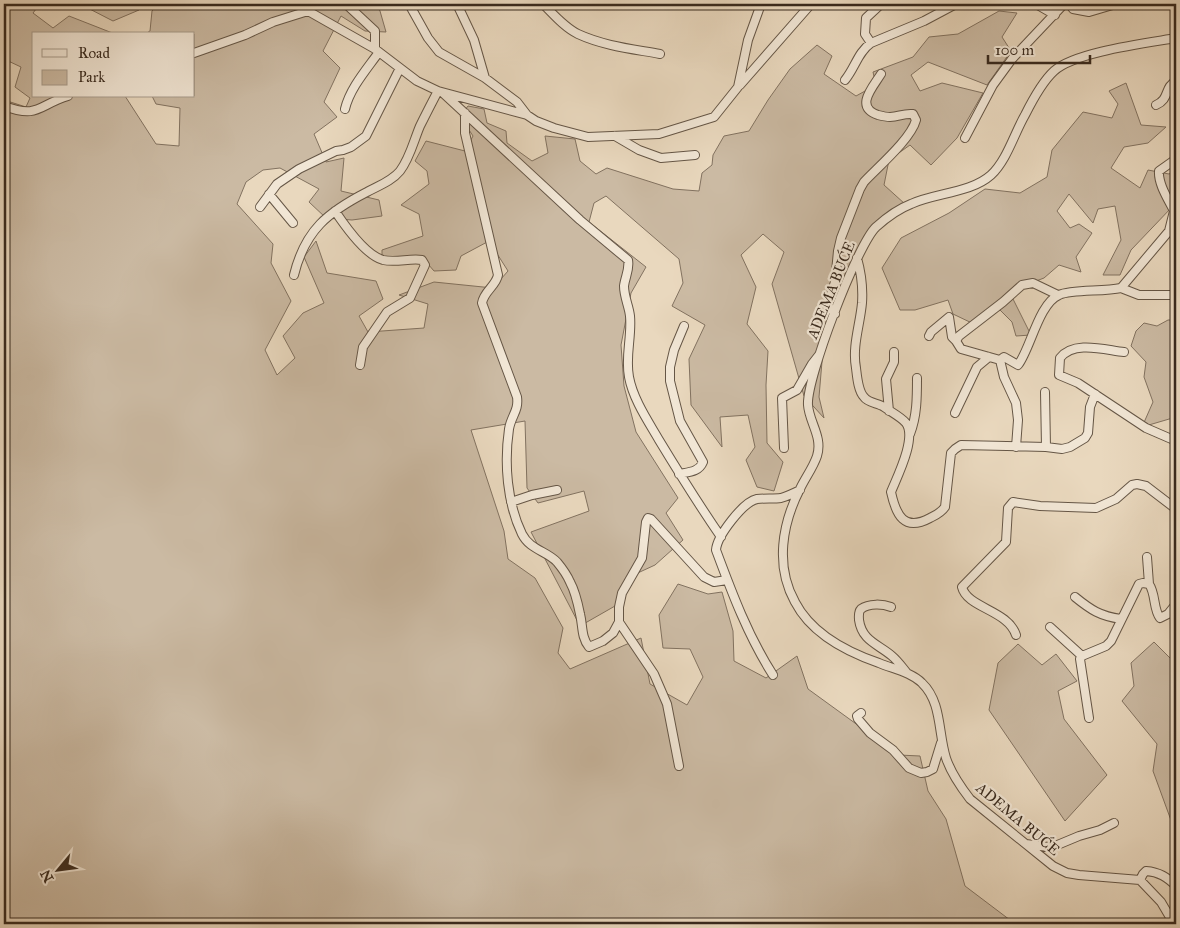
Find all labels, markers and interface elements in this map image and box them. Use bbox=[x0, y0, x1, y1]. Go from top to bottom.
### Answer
legend bbox=[32, 32, 195, 98]
scale bar bbox=[988, 32, 1090, 64]
text: 100 m bbox=[995, 41, 1035, 59]
text: Road bbox=[78, 44, 110, 62]
text: Park bbox=[78, 68, 105, 86]
street label: ADEMA BUĆE bbox=[802, 238, 859, 342]
street label: ADEMA BUĆE bbox=[972, 777, 1064, 859]
north arrow bbox=[32, 846, 82, 896]
text: N bbox=[37, 867, 57, 885]

